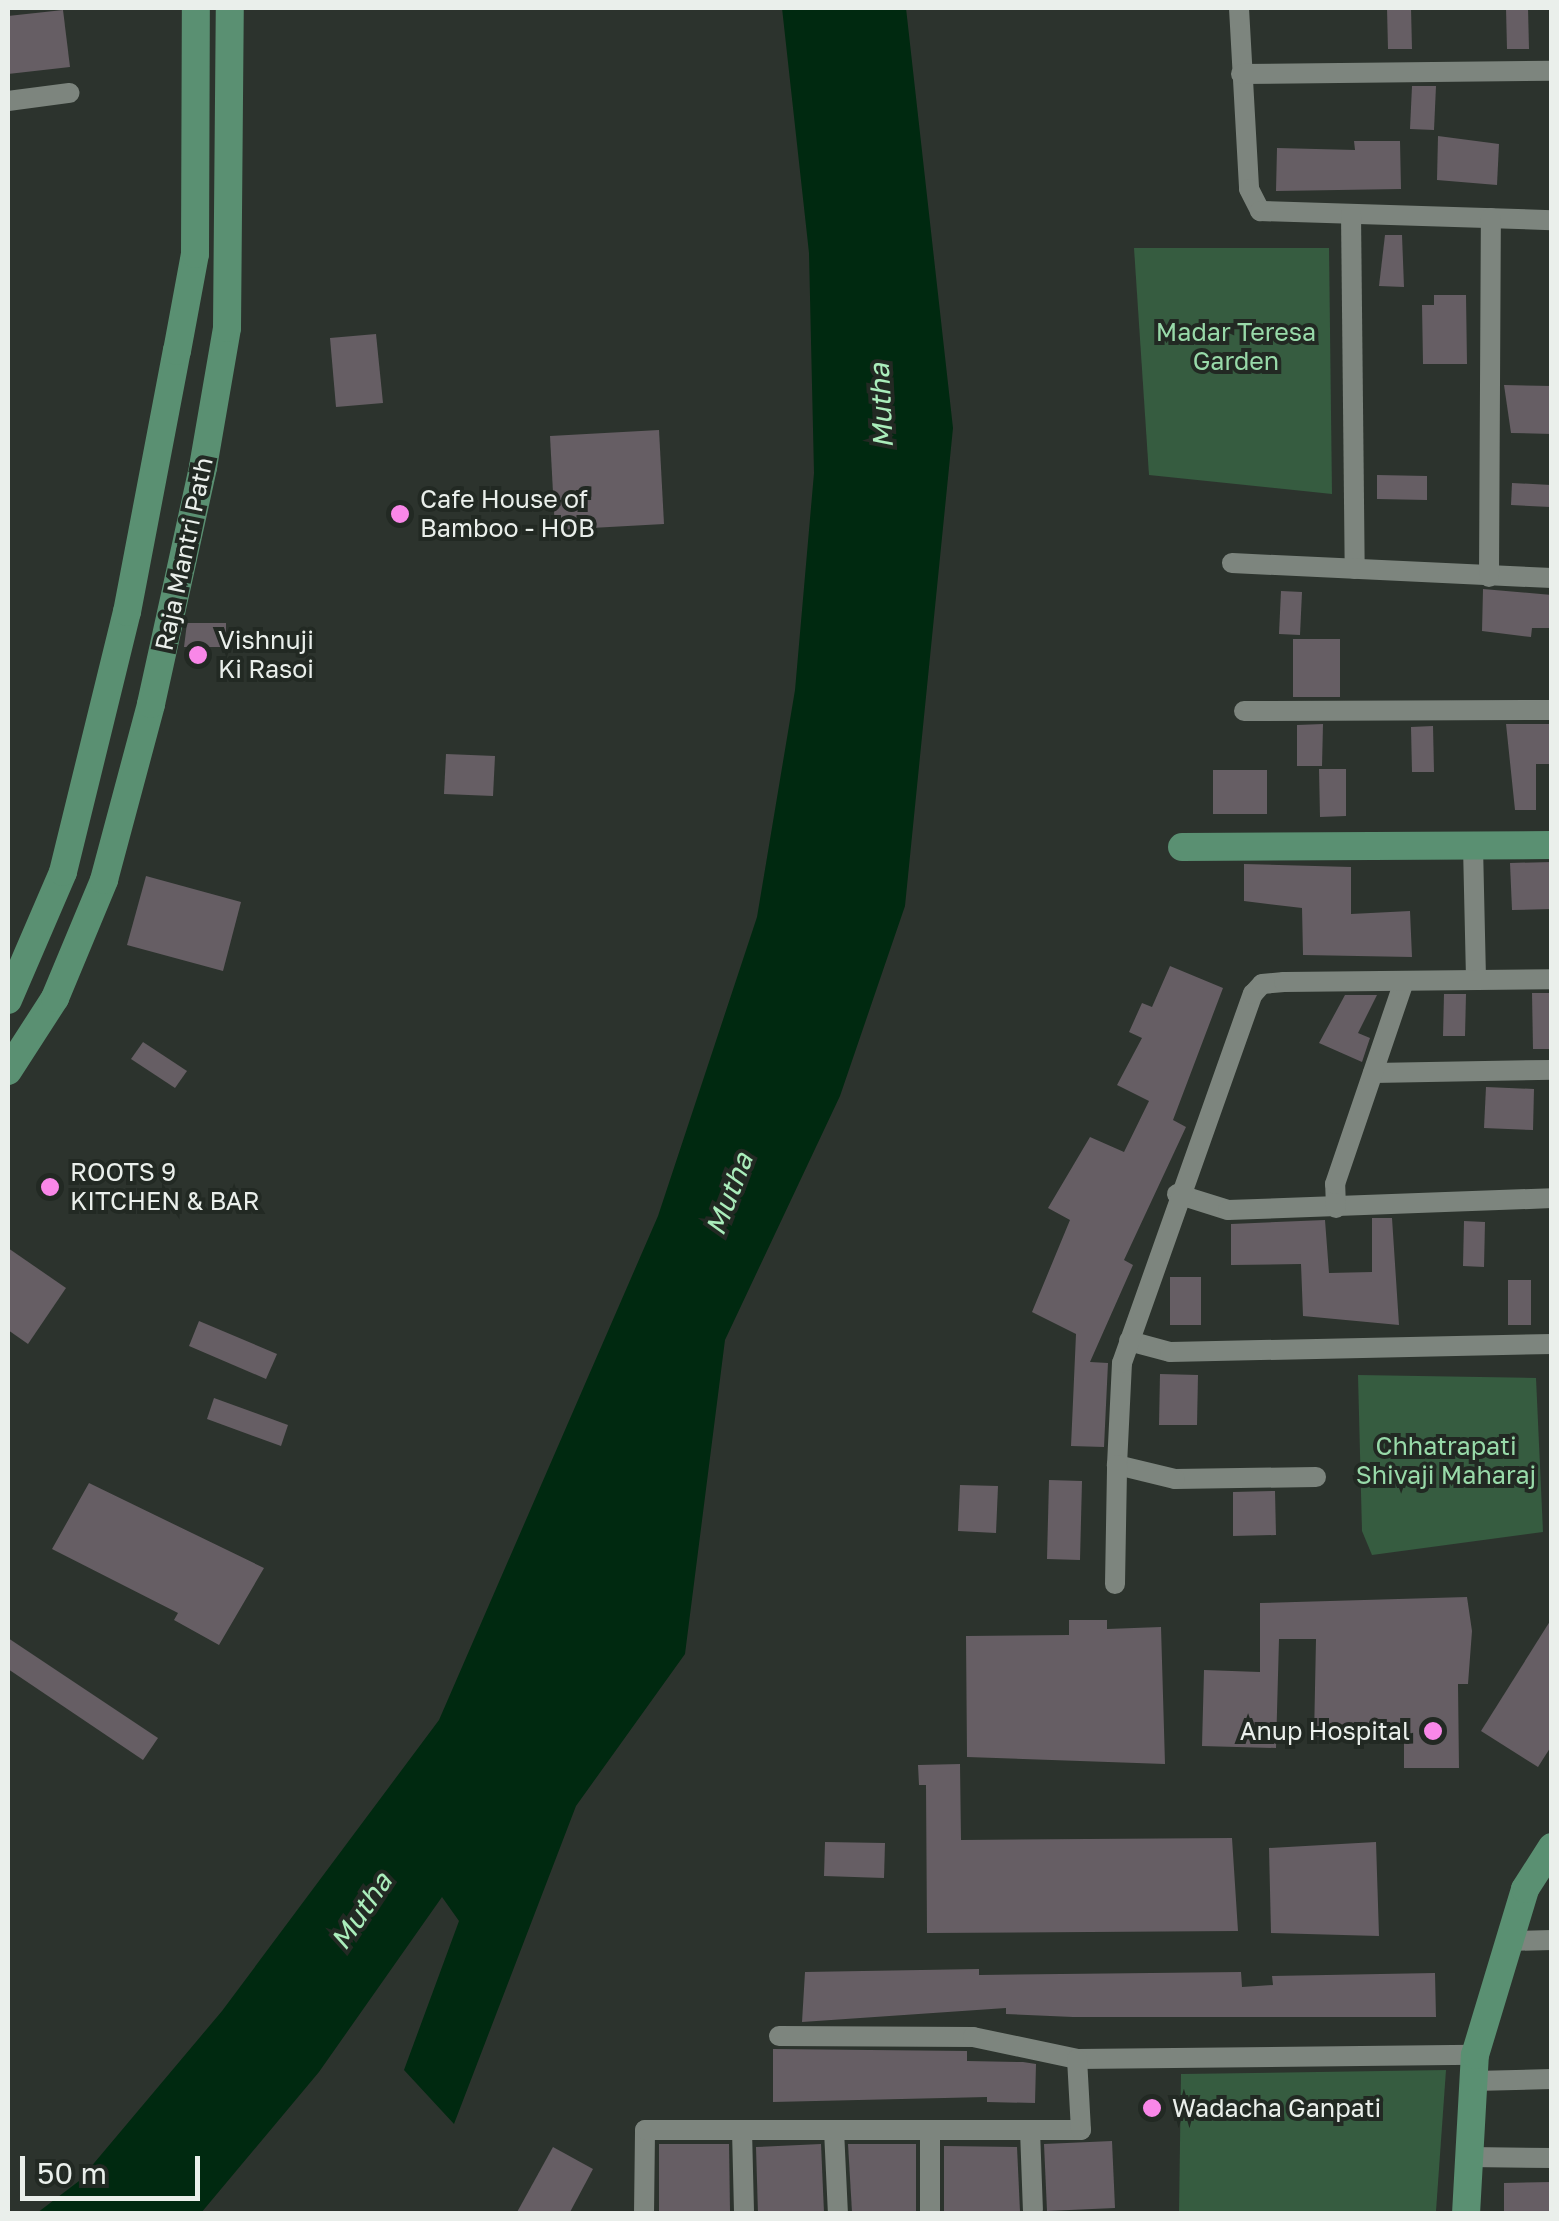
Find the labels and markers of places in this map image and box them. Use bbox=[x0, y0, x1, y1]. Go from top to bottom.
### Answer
place label: Cafe House of Bamboo - HOB bbox=[420, 485, 595, 544]
marker: Cafe House of Bamboo - HOB bbox=[389, 503, 411, 525]
place label: Vishnuji Ki Rasoi bbox=[218, 626, 314, 685]
marker: Vishnuji Ki Rasoi bbox=[187, 644, 209, 666]
place label: ROOTS 9 KITCHEN & BAR bbox=[70, 1158, 260, 1217]
marker: ROOTS 9 KITCHEN & BAR bbox=[39, 1176, 61, 1198]
place label: Anup Hospital bbox=[1240, 1716, 1410, 1746]
marker: Anup Hospital bbox=[1420, 1718, 1446, 1744]
place label: Wadacha Ganpati bbox=[1172, 2093, 1381, 2123]
marker: Wadacha Ganpati bbox=[1141, 2097, 1163, 2119]

